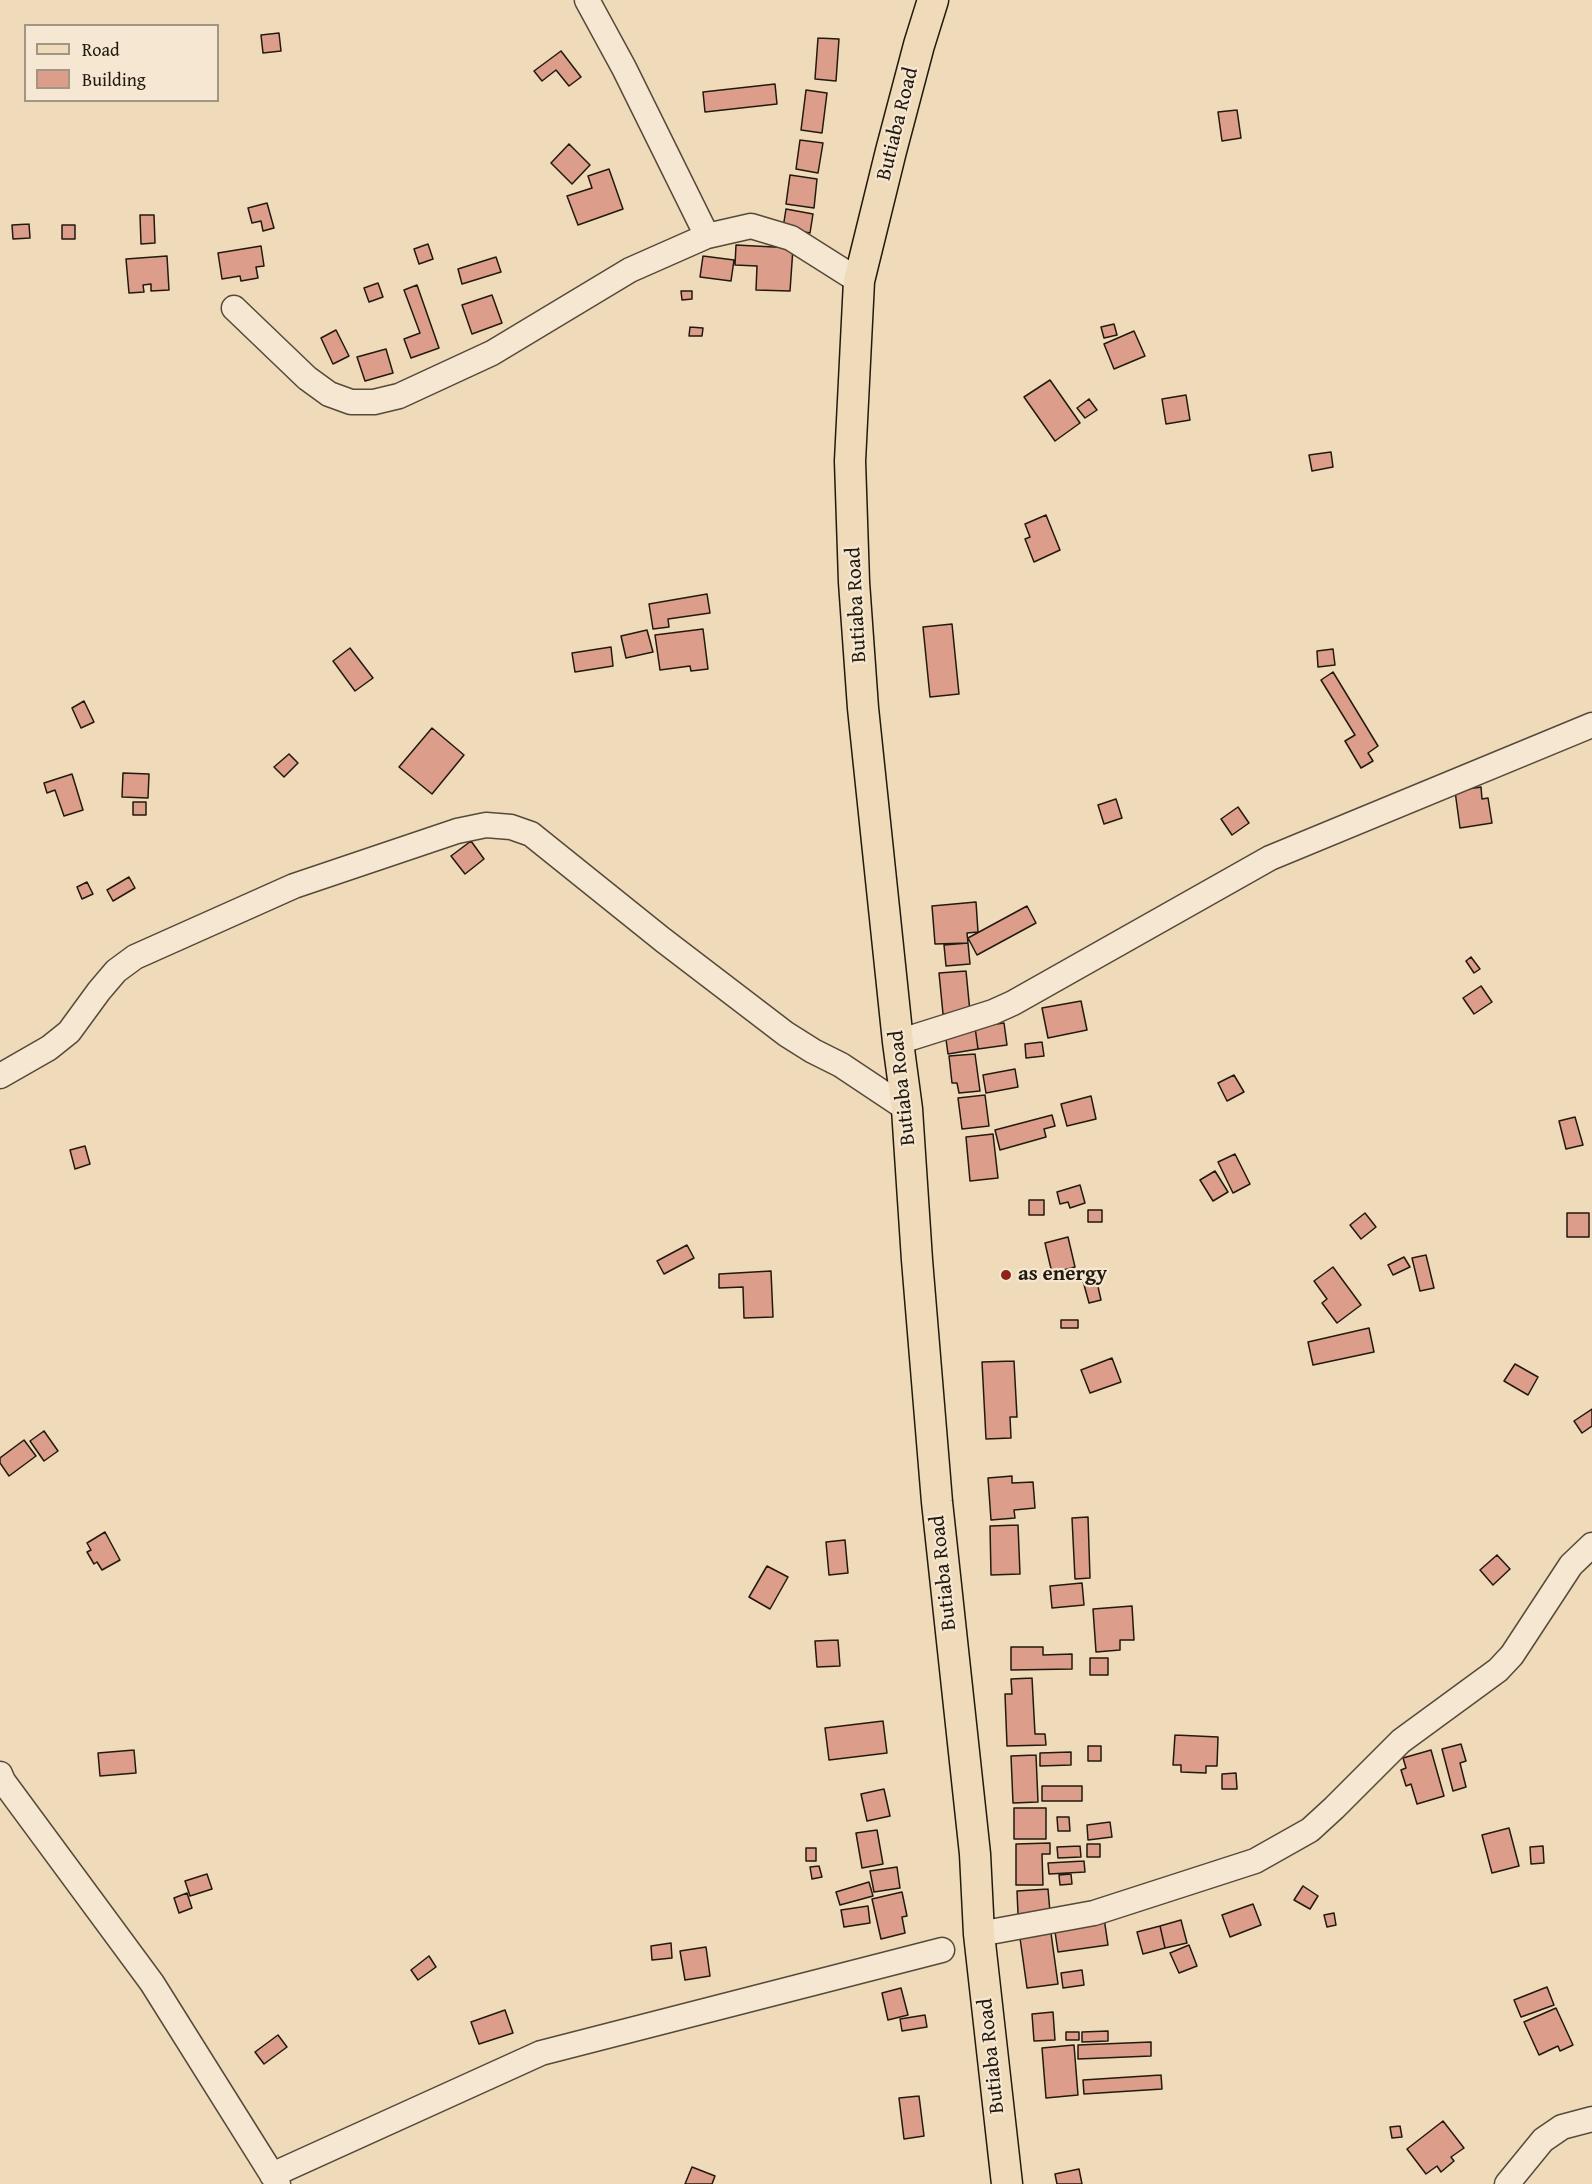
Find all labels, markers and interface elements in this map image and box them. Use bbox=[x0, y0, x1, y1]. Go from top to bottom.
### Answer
legend bbox=[24, 24, 219, 102]
text: Road bbox=[82, 36, 120, 63]
street label: Butiaba Road bbox=[872, 65, 924, 183]
text: Building bbox=[82, 66, 146, 93]
street label: Butiaba Road bbox=[841, 546, 873, 664]
street label: Butiaba Road bbox=[884, 1029, 922, 1147]
place label: as energy bbox=[1018, 1262, 1107, 1288]
marker: as energy bbox=[999, 1268, 1013, 1282]
street label: Butiaba Road bbox=[925, 1514, 963, 1632]
street label: Butiaba Road bbox=[973, 1997, 1011, 2115]

